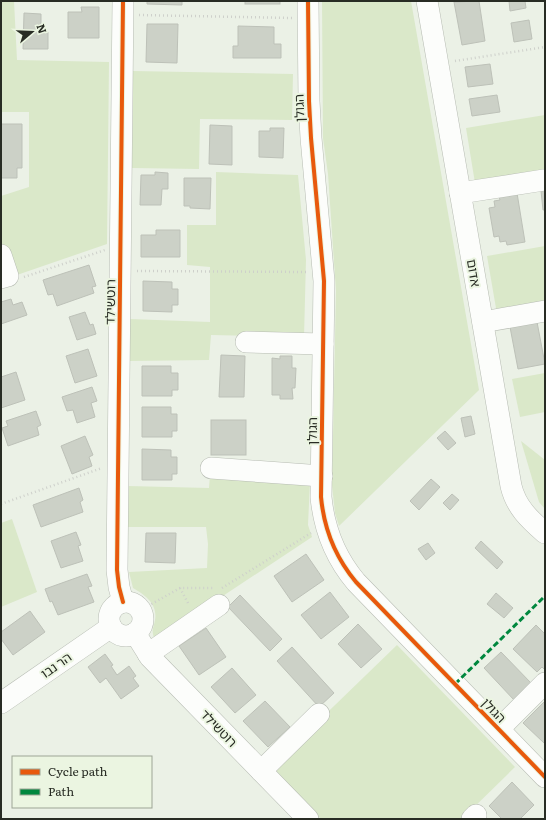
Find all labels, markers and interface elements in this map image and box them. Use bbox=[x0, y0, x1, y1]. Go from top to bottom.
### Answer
north arrow bbox=[12, 12, 52, 52]
text: N bbox=[33, 21, 51, 35]
street label: הגולן bbox=[289, 94, 308, 122]
street label: אדום bbox=[463, 258, 486, 288]
street label: רוטשילד bbox=[100, 279, 119, 325]
street label: הגולן bbox=[302, 417, 321, 445]
street label: הר נבו bbox=[36, 647, 75, 682]
street label: הגולן bbox=[478, 693, 511, 726]
street label: רוטשילד bbox=[197, 705, 242, 751]
legend bbox=[12, 756, 152, 808]
text: Cycle path bbox=[48, 762, 108, 780]
text: Path bbox=[48, 782, 74, 800]

